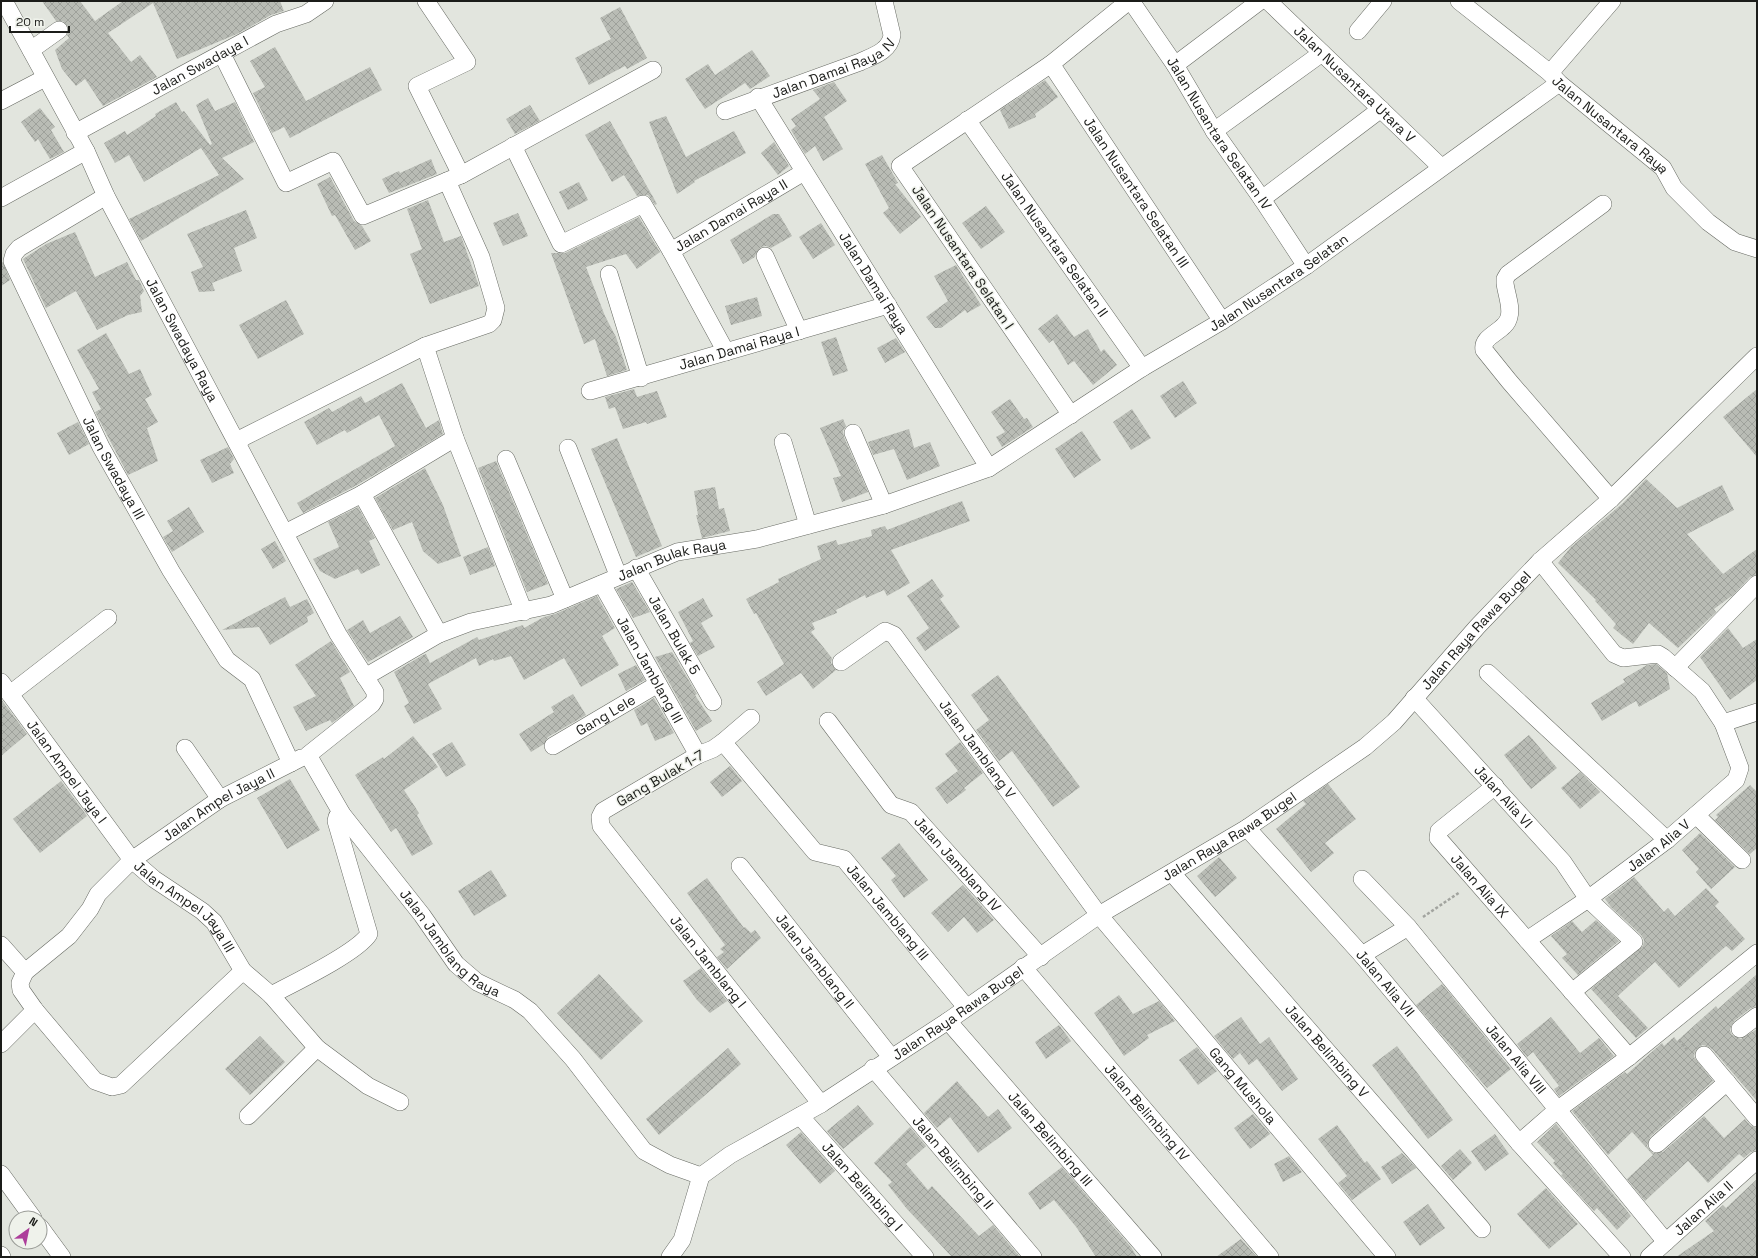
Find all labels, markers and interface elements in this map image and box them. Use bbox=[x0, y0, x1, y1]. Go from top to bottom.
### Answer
scale bar bbox=[10, 8, 69, 34]
text: 20 m bbox=[16, 14, 44, 30]
street label: Jalan Nusantara Utara V bbox=[1290, 22, 1419, 147]
street label: Jalan Swadaya I bbox=[148, 32, 252, 99]
street label: Jalan Damai Raya IV bbox=[769, 34, 900, 102]
street label: Jalan Nusantara Selatan IV bbox=[1163, 53, 1276, 213]
street label: Jalan Nusantara Raya bbox=[1548, 72, 1673, 177]
street label: Jalan Nusantara Selatan III bbox=[1080, 113, 1193, 271]
street label: Jalan Nusantara Selatan II bbox=[997, 168, 1112, 320]
street label: Jalan Damai Raya II bbox=[671, 175, 791, 256]
street label: Jalan Nusantara Selatan I bbox=[908, 181, 1018, 333]
street label: Jalan Damai Raya bbox=[835, 228, 912, 338]
street label: Jalan Nusantara Selatan bbox=[1206, 230, 1352, 336]
street label: Jalan Swadaya Raya bbox=[142, 275, 222, 405]
street label: Jalan Damai Raya I bbox=[677, 322, 801, 374]
street label: Jalan Swadaya III bbox=[79, 413, 149, 523]
street label: Jalan Bulak Raya bbox=[614, 535, 727, 585]
street label: Jalan Raya Rawa Bugel bbox=[1417, 567, 1535, 694]
street label: Jalan Bulak 5 bbox=[644, 592, 704, 678]
street label: Jalan Jamblang III bbox=[613, 613, 687, 726]
street label: Gang Lele bbox=[572, 690, 639, 740]
street label: Jalan Jamblang V bbox=[935, 696, 1020, 802]
street label: Jalan Ampel Jaya I bbox=[23, 716, 111, 827]
street label: Gang Bulak 1-7 bbox=[613, 746, 707, 810]
street label: Jalan Alia VI bbox=[1470, 761, 1537, 832]
street label: Jalan Ampel Jaya II bbox=[159, 764, 278, 845]
street label: Jalan Raya Rawa Bugel bbox=[1159, 788, 1300, 885]
street label: Jalan Jamblang IV bbox=[910, 813, 1005, 916]
street label: Jalan Alia V bbox=[1623, 815, 1694, 876]
street label: Jalan Alia IX bbox=[1447, 850, 1512, 921]
street label: Jalan Ampel Jaya III bbox=[130, 857, 239, 955]
street label: Jalan Jamblang III bbox=[843, 860, 933, 964]
street label: Jalan Jamblang Raya bbox=[396, 885, 503, 1001]
street label: Jalan Jamblang II bbox=[772, 910, 858, 1012]
street label: Jalan Jamblang I bbox=[666, 912, 750, 1011]
street label: Jalan Alia VII bbox=[1352, 946, 1419, 1020]
street label: Jalan Raya Rawa Bugel bbox=[889, 962, 1027, 1064]
street label: Jalan Belimbing V bbox=[1281, 1000, 1373, 1102]
street label: Jalan Alia VIII bbox=[1482, 1020, 1550, 1098]
street label: Gang Mushola bbox=[1205, 1044, 1280, 1128]
street label: Jalan Belimbing IV bbox=[1100, 1060, 1193, 1165]
street label: Jalan Belimbing III bbox=[1004, 1088, 1096, 1190]
street label: Jalan Belimbing II bbox=[909, 1112, 998, 1213]
street label: Jalan Belimbing I bbox=[818, 1138, 907, 1235]
street label: Jalan Alia II bbox=[1670, 1177, 1737, 1240]
north arrow bbox=[8, 1210, 48, 1250]
text: N bbox=[27, 1214, 40, 1229]

